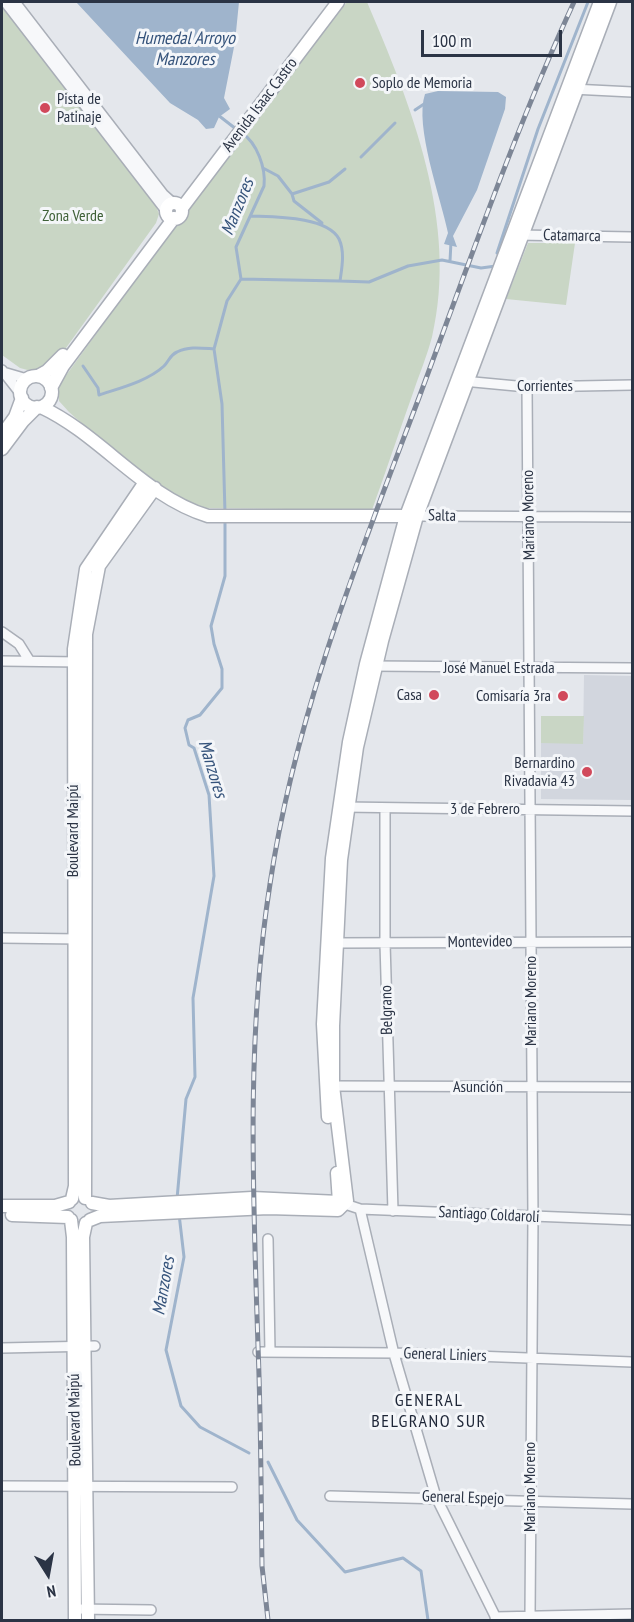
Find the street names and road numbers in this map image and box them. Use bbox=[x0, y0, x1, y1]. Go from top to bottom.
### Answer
street label: Avenida Isaac Castro bbox=[218, 54, 302, 156]
street label: Catamarca bbox=[543, 226, 601, 246]
street label: Corrientes bbox=[517, 376, 573, 396]
street label: Mariano Moreno bbox=[519, 470, 539, 560]
street label: Salta bbox=[428, 506, 456, 526]
street label: José Manuel Estrada bbox=[443, 658, 555, 678]
street label: Boulevard Maipú bbox=[63, 785, 83, 877]
street label: 3 de Febrero bbox=[450, 799, 520, 819]
street label: Montevideo bbox=[447, 932, 513, 952]
street label: Mariano Moreno bbox=[521, 956, 541, 1046]
street label: Belgrano bbox=[377, 985, 397, 1035]
street label: Asunción bbox=[453, 1077, 503, 1097]
street label: Santiago Coldaroli bbox=[438, 1203, 540, 1227]
street label: General Liniers bbox=[403, 1344, 487, 1366]
street label: Boulevard Maipú bbox=[65, 1373, 85, 1467]
street label: Mariano Moreno bbox=[520, 1442, 540, 1532]
street label: General Espejo bbox=[422, 1487, 504, 1509]

